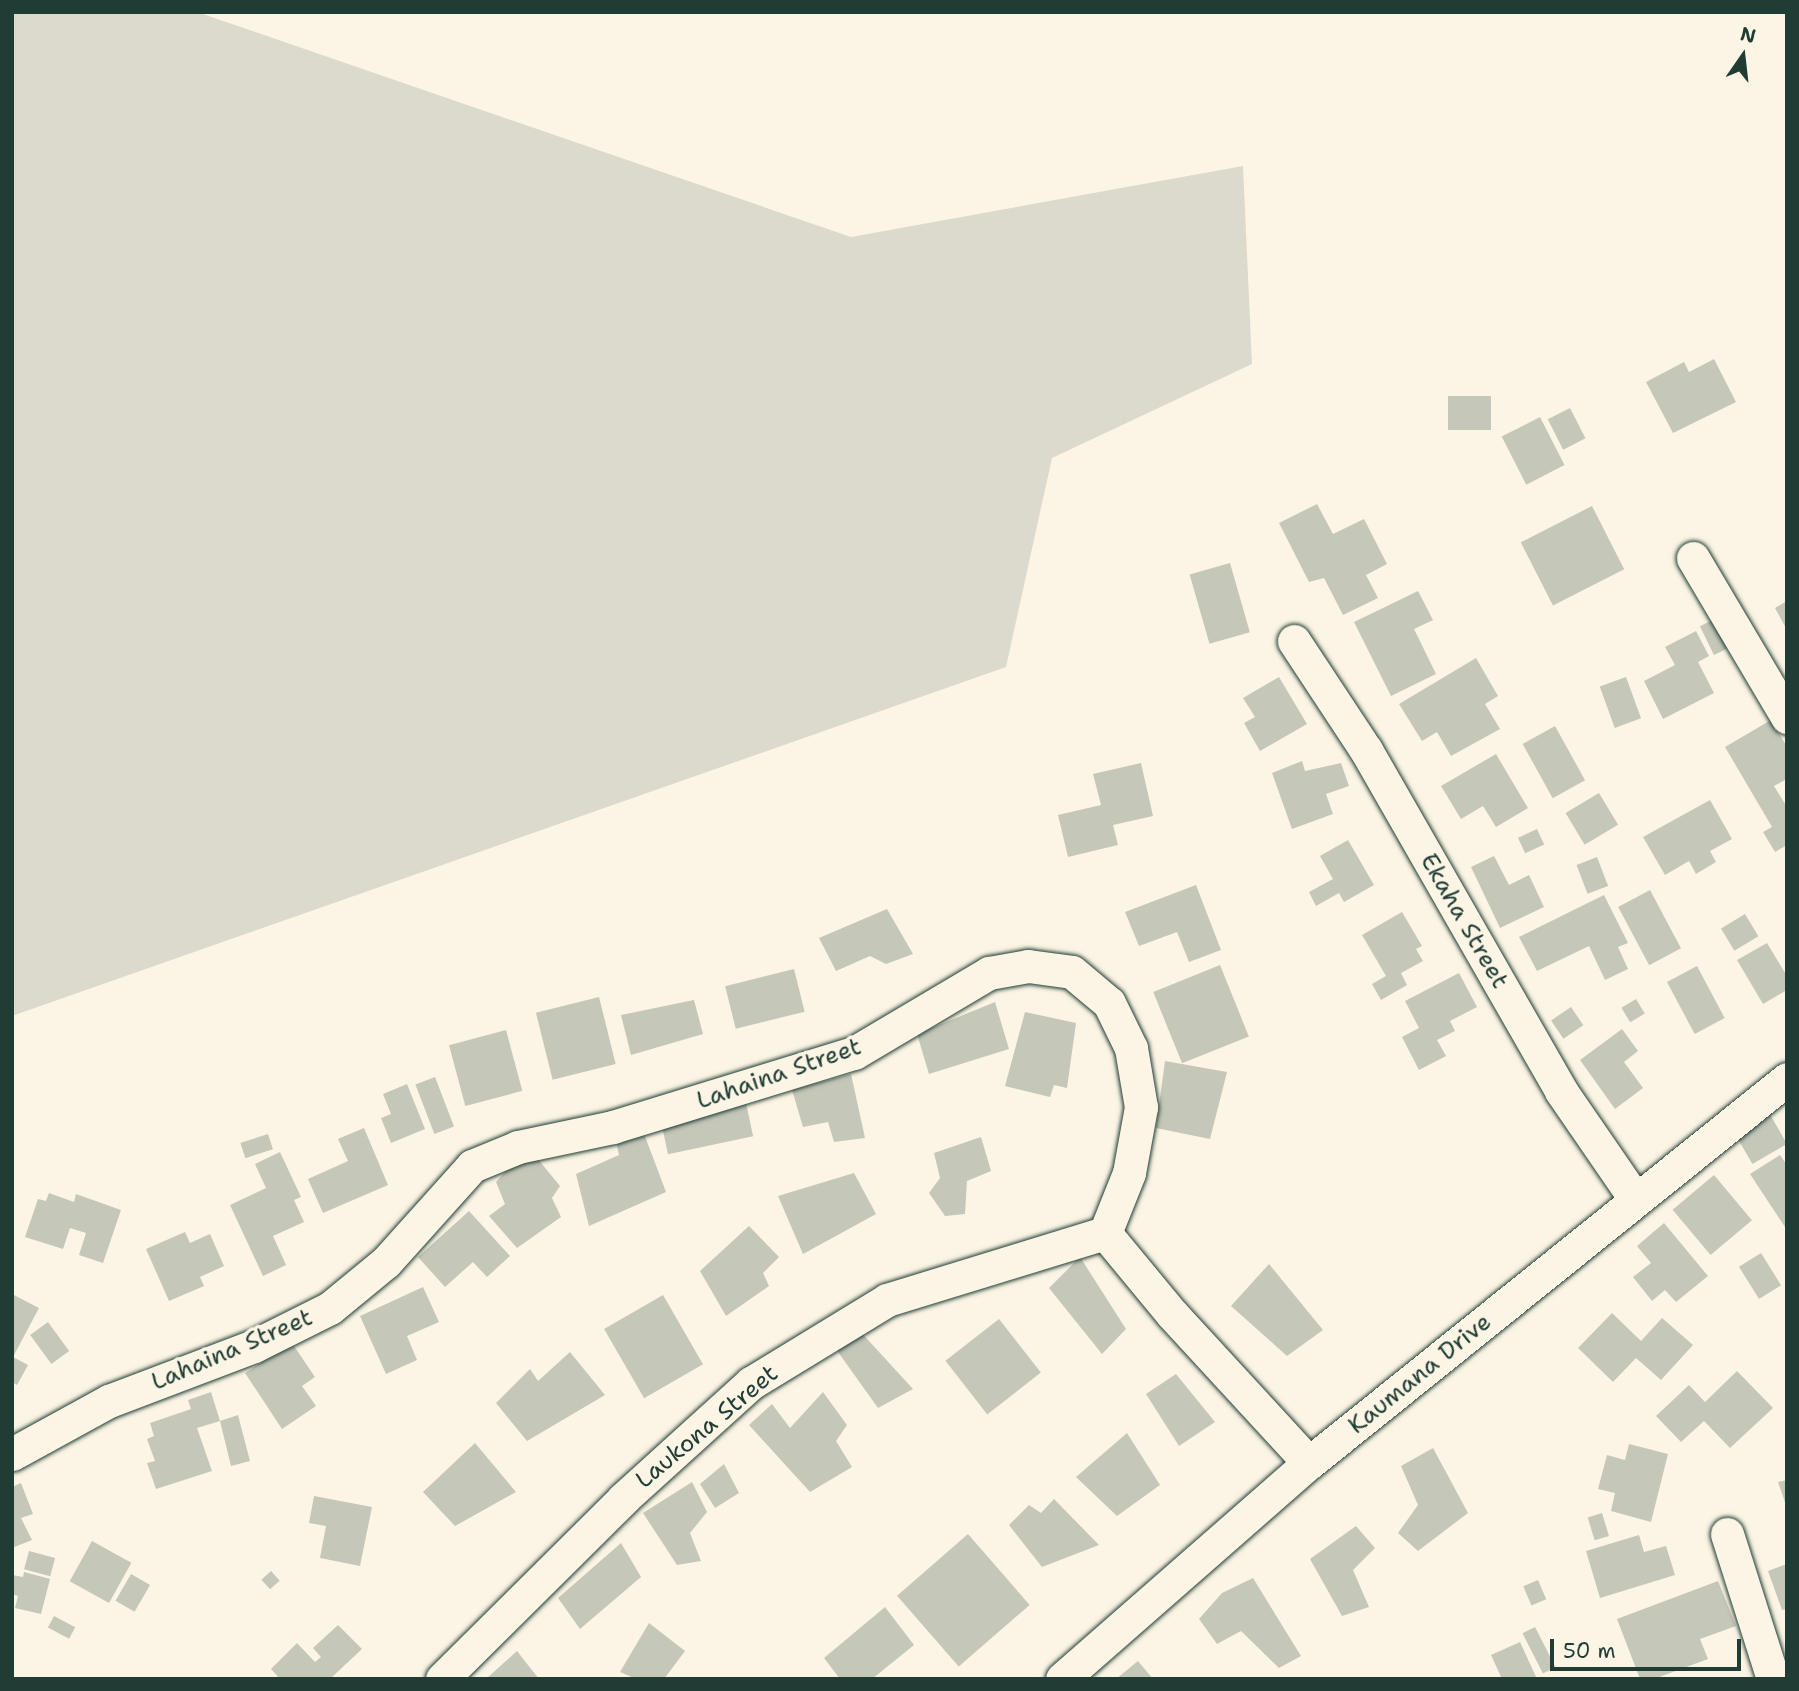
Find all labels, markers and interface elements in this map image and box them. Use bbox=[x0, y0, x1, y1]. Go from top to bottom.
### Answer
north arrow bbox=[1708, 21, 1778, 91]
text: N bbox=[1738, 21, 1759, 49]
street label: Ekaha Street bbox=[1414, 848, 1514, 994]
street label: Lahaina Street bbox=[693, 1032, 865, 1116]
street label: Lahaina Street bbox=[147, 1303, 317, 1397]
street label: Kaumana Drive bbox=[1343, 1308, 1497, 1440]
street label: Laukona Street bbox=[630, 1359, 784, 1495]
scale bar bbox=[1554, 1624, 1745, 1668]
text: 50 m bbox=[1563, 1637, 1616, 1665]

